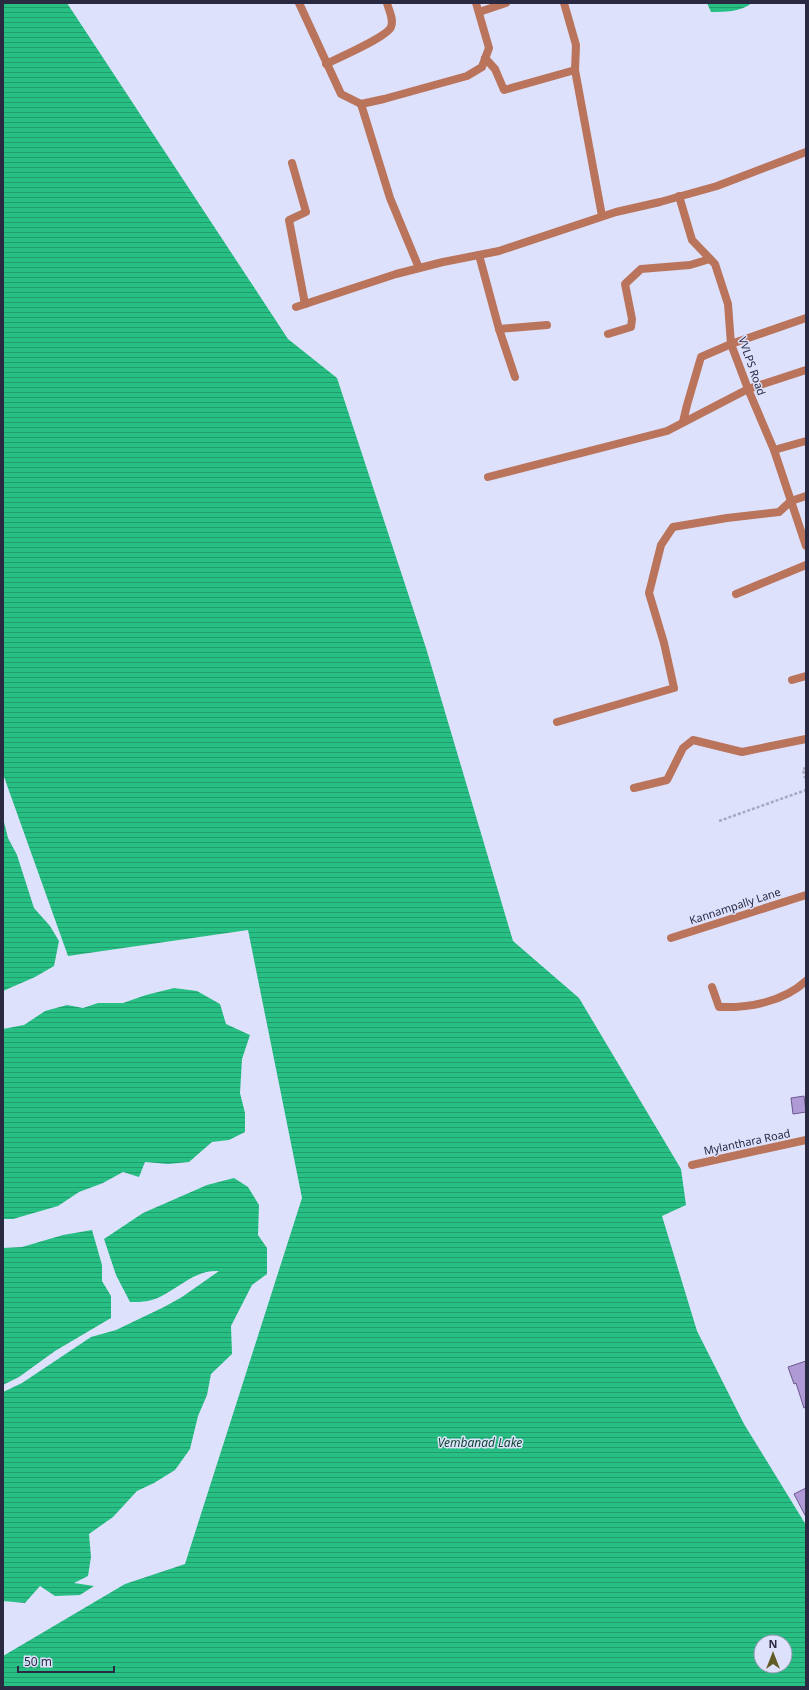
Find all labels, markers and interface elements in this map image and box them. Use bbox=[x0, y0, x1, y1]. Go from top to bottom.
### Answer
street label: VVLPS Road bbox=[735, 335, 769, 397]
street label: Kannampally Lane bbox=[687, 884, 782, 927]
street label: Mylanthara Road bbox=[702, 1125, 792, 1158]
water label: Vembanad Lake bbox=[438, 1434, 522, 1451]
north arrow bbox=[753, 1634, 793, 1674]
text: N bbox=[769, 1636, 777, 1651]
scale bar bbox=[18, 1648, 114, 1674]
text: 50 m bbox=[24, 1653, 52, 1670]

